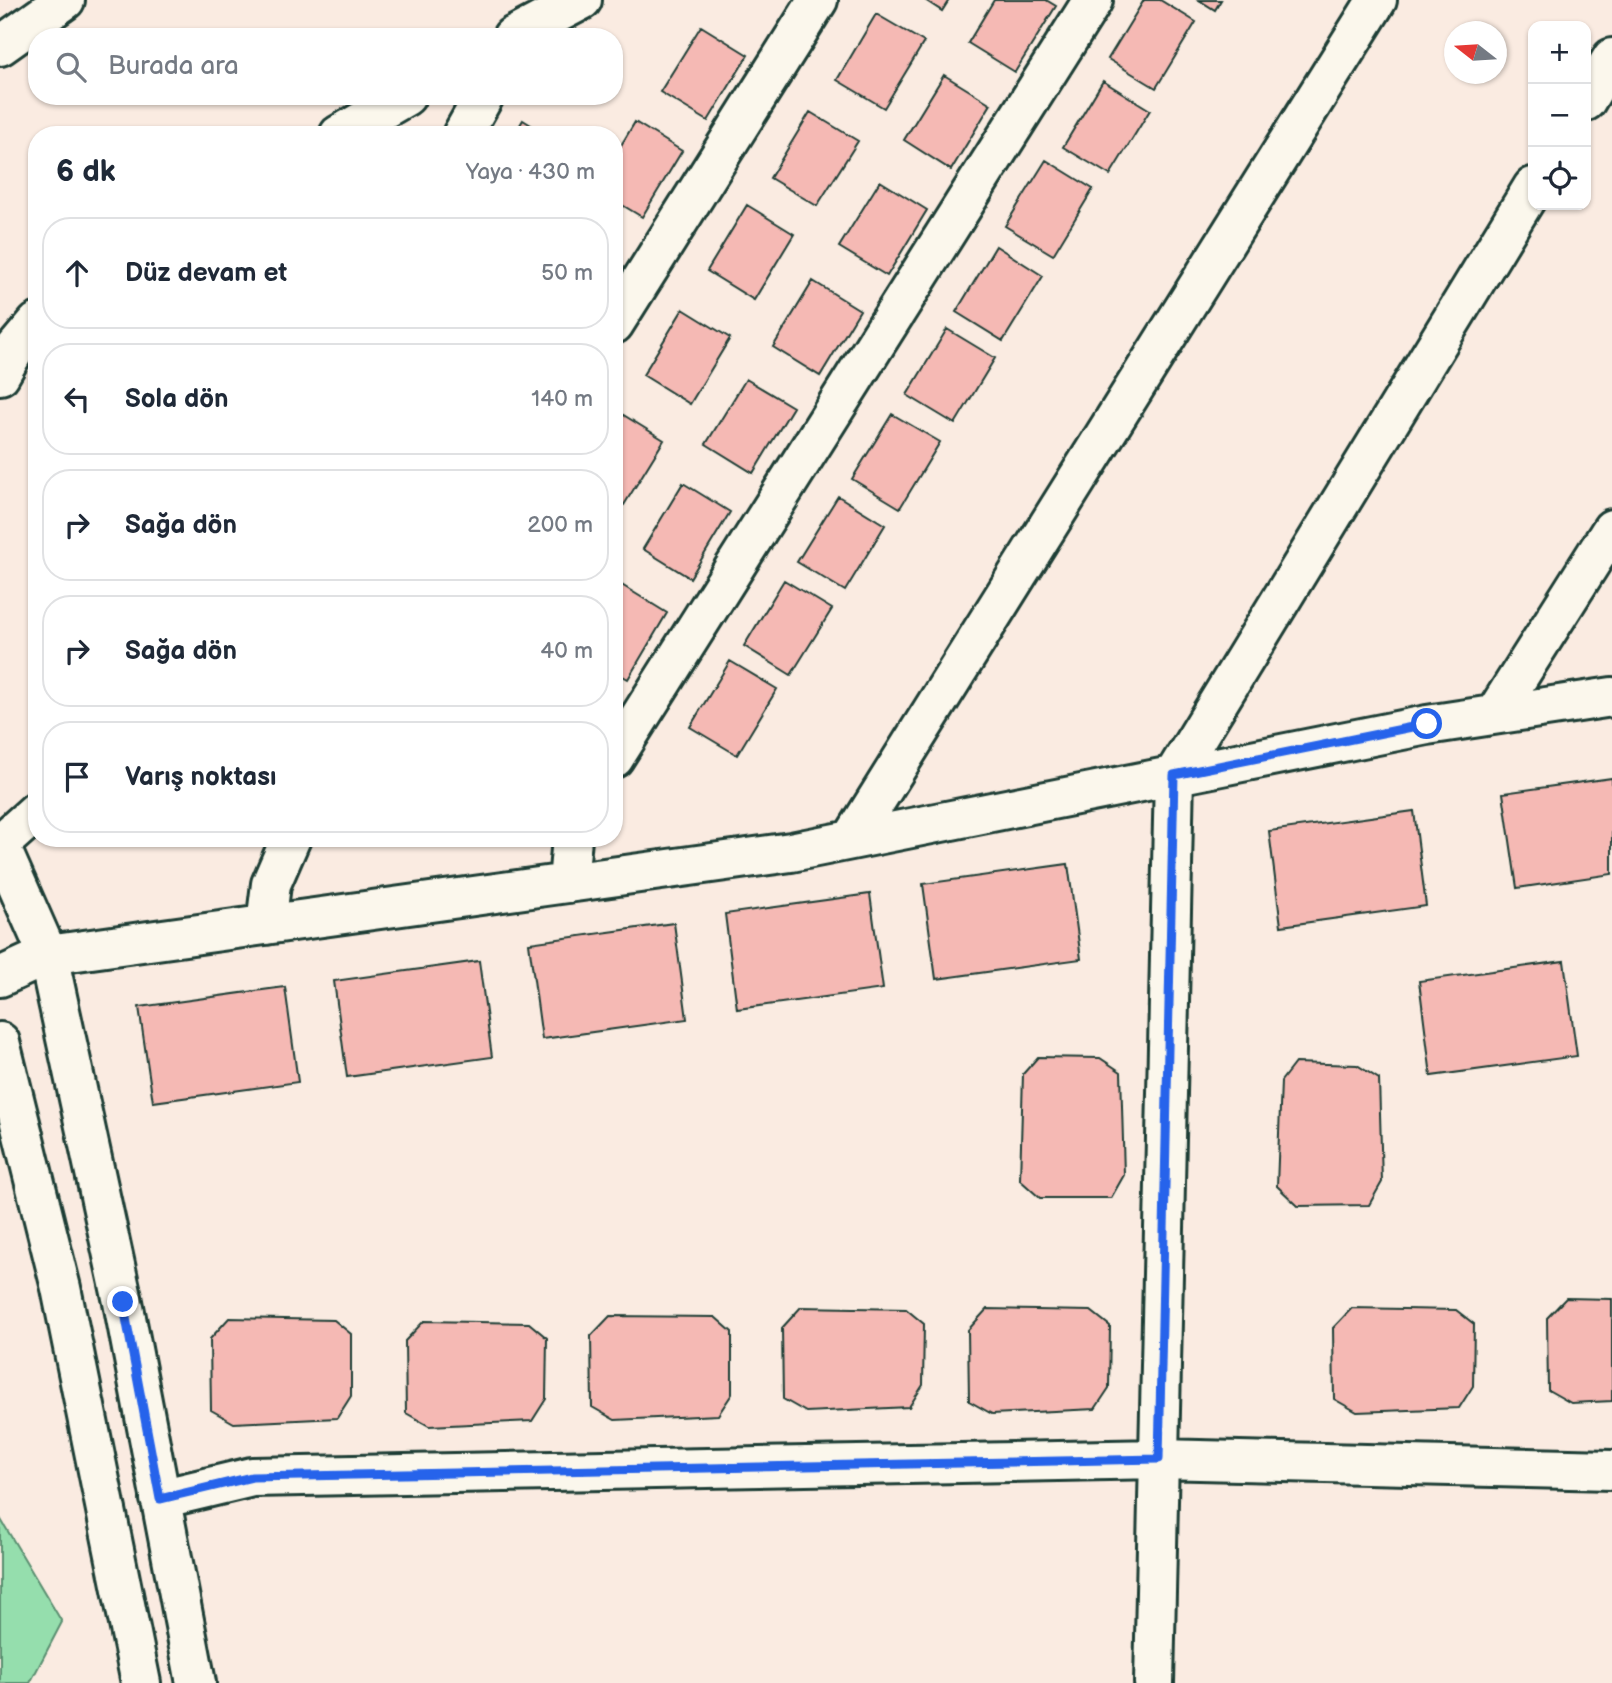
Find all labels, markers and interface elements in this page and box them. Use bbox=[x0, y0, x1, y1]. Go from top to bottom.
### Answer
north arrow bbox=[1444, 21, 1507, 84]
map controls bbox=[1528, 21, 1591, 210]
button: + bbox=[1528, 21, 1591, 84]
search box bbox=[28, 28, 623, 105]
icon: search bbox=[52, 48, 90, 86]
text: Burada ara bbox=[108, 51, 239, 82]
button: − bbox=[1528, 84, 1591, 147]
button: locate bbox=[1528, 147, 1591, 210]
text: 6 dk bbox=[56, 154, 116, 190]
text: Yaya · 430 m bbox=[466, 158, 595, 186]
icon: ahead bbox=[58, 254, 96, 292]
text: Düz devam et bbox=[125, 258, 287, 289]
text: 50 m bbox=[541, 259, 593, 287]
icon: left bbox=[58, 380, 96, 418]
text: Sola dön bbox=[125, 384, 229, 415]
text: 140 m bbox=[531, 385, 593, 413]
icon: right bbox=[58, 506, 96, 544]
text: Sağa dön bbox=[125, 510, 237, 541]
text: 200 m bbox=[527, 511, 593, 539]
icon: right bbox=[58, 632, 96, 670]
text: Sağa dön bbox=[125, 636, 237, 667]
text: 40 m bbox=[540, 637, 593, 665]
route start bbox=[1411, 708, 1442, 739]
icon: arrive bbox=[58, 758, 96, 796]
text: Varış noktası bbox=[125, 762, 276, 793]
route end bbox=[107, 1286, 138, 1317]

